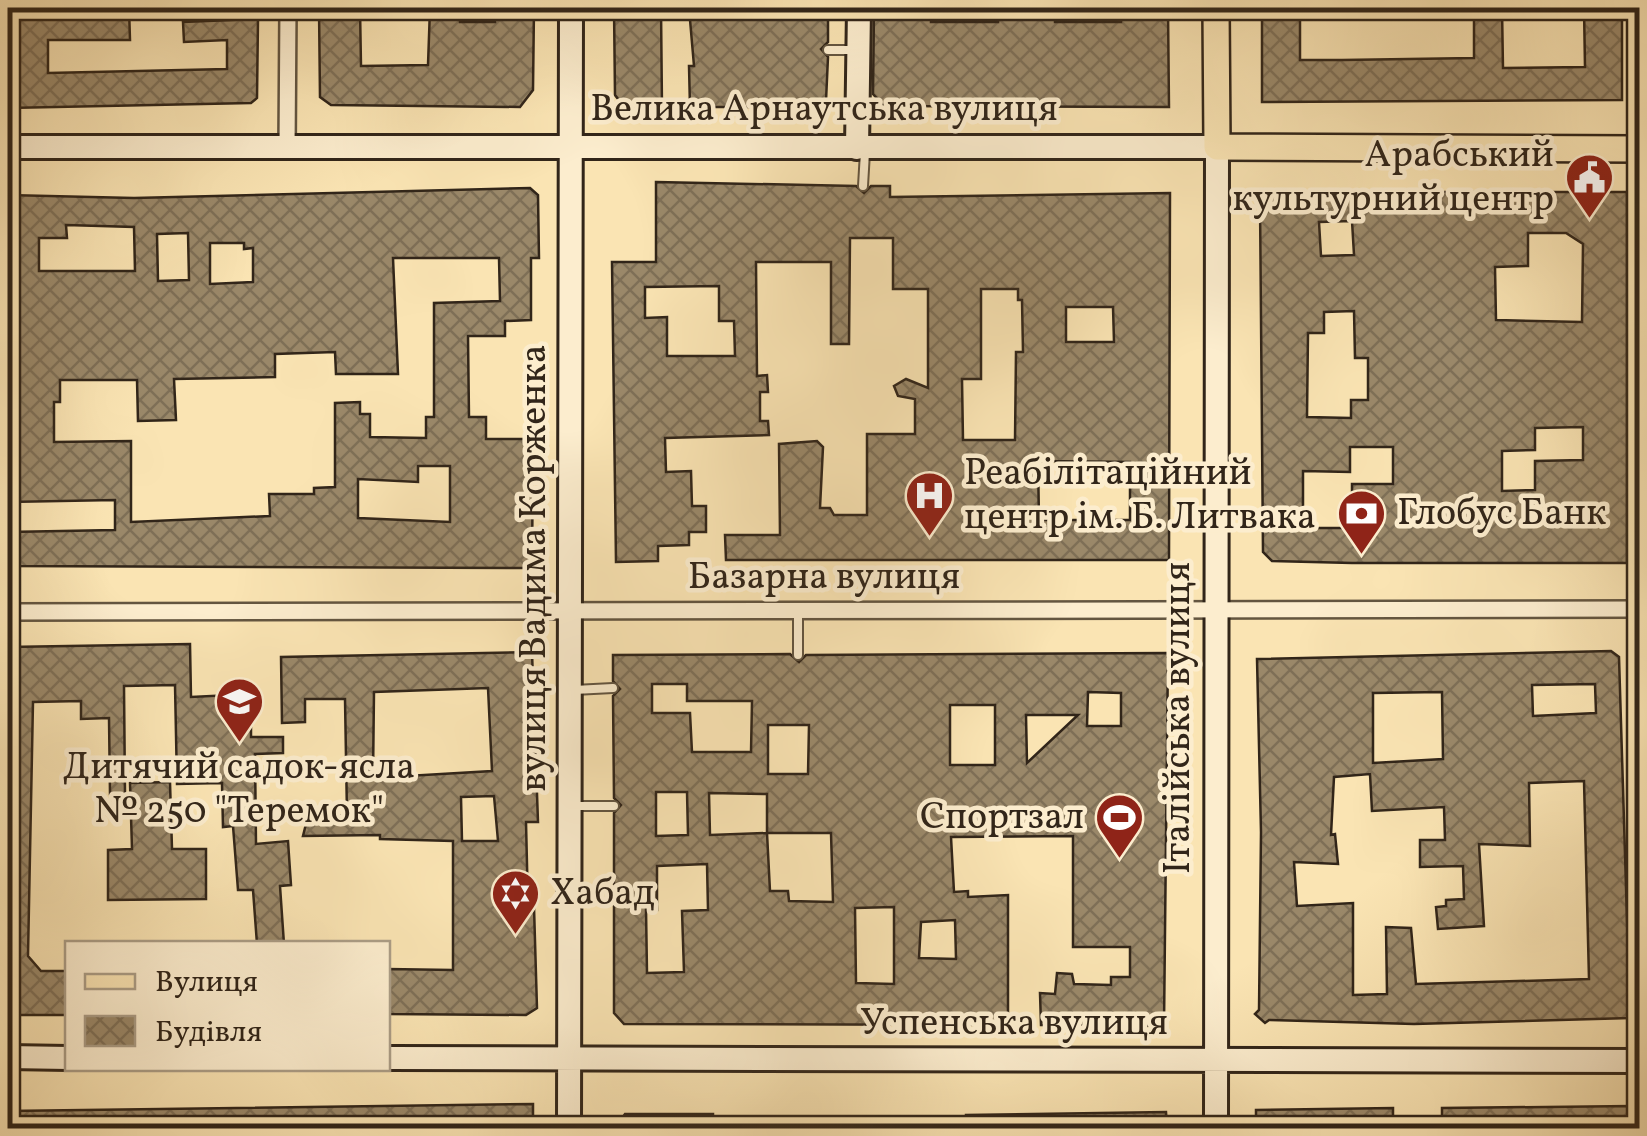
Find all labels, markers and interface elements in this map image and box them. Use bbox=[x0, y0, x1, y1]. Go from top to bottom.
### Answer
street label: Велика Арнаутська вулиця bbox=[590, 84, 1058, 137]
place label: Арабський культурний центр bbox=[1233, 130, 1554, 227]
public building icon: Арабський культурний центр bbox=[1563, 152, 1615, 220]
street label: вулиця Вадима Корженка bbox=[509, 344, 562, 792]
place label: Реабілітаційний центр ім. Б. Литвака bbox=[964, 448, 1316, 545]
hospital icon: Реабілітаційний центр ім. Б. Литвака bbox=[903, 470, 955, 538]
bank icon: Глобус Банк bbox=[1336, 488, 1388, 556]
place label: Глобус Банк bbox=[1397, 488, 1606, 541]
street label: Базарна вулиця bbox=[688, 552, 960, 605]
street label: Італійська вулиця bbox=[1153, 562, 1206, 874]
school or university icon: Дитячий садок-ясла № 250 "Теремок" bbox=[213, 676, 265, 744]
place label: Дитячий садок-ясла № 250 "Теремок" bbox=[63, 742, 415, 839]
place label: Спортзал bbox=[920, 792, 1084, 845]
sports icon: Спортзал bbox=[1093, 792, 1145, 860]
synagogue icon: Хабад bbox=[489, 868, 541, 936]
place label: Хабад bbox=[550, 868, 655, 921]
legend bbox=[65, 941, 390, 1071]
text: Вулиця bbox=[155, 962, 258, 1004]
street label: Успенська вулиця bbox=[860, 998, 1168, 1051]
text: Будівля bbox=[155, 1012, 262, 1054]

